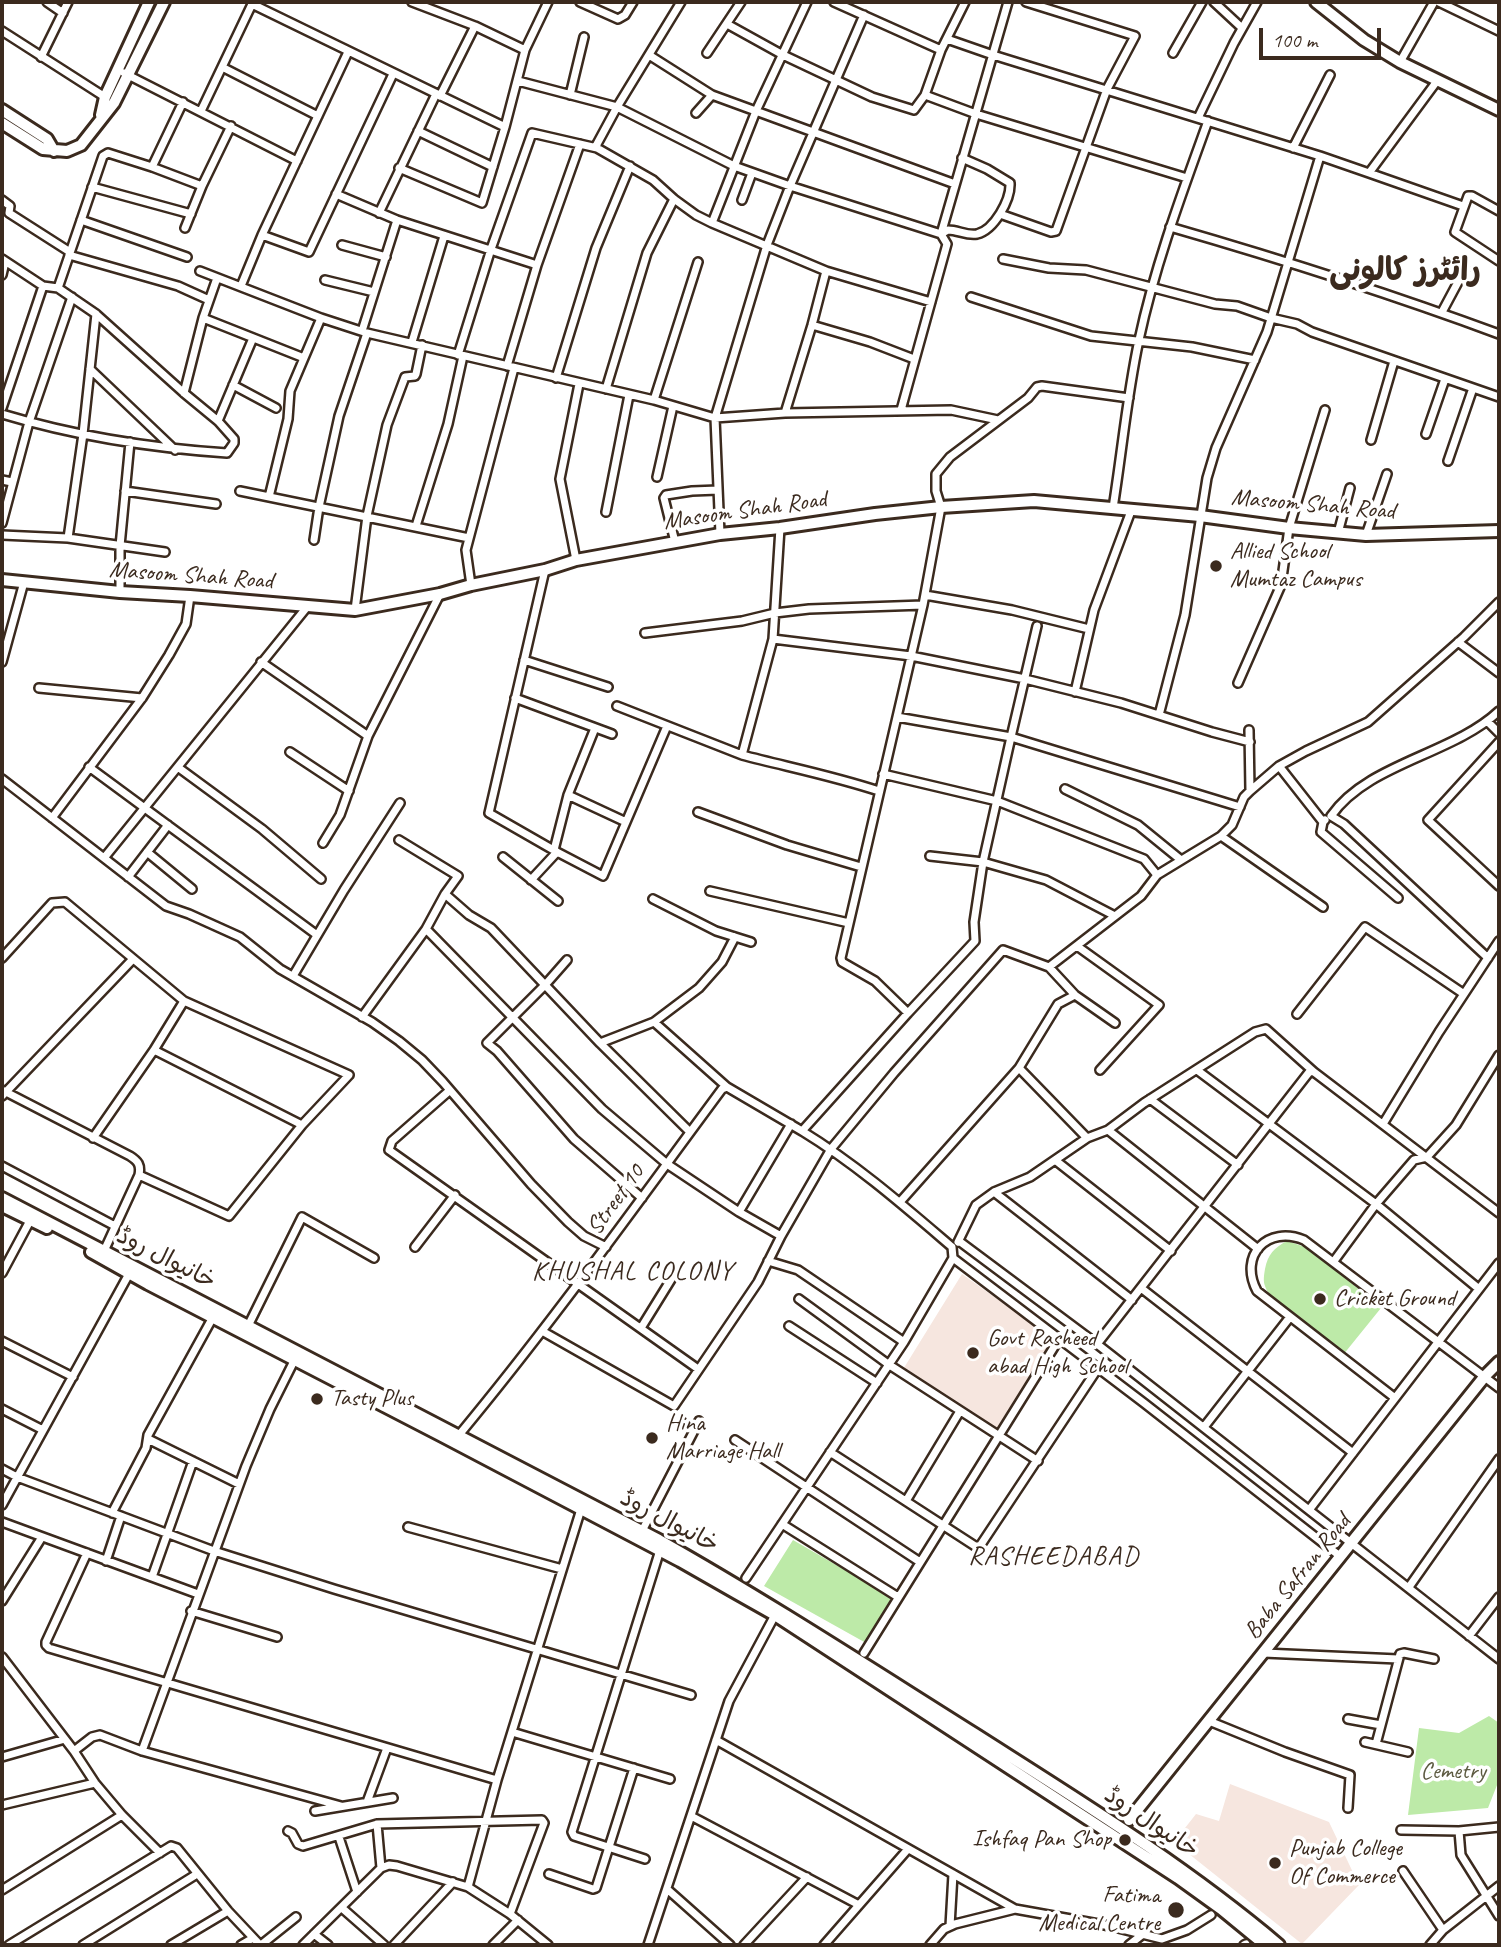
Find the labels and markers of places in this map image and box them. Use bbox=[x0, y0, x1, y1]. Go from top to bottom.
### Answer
place label: Allied School Mumtaz Campus bbox=[1230, 538, 1362, 594]
marker: Allied School Mumtaz Campus bbox=[1208, 558, 1224, 574]
place label: Cricket Ground bbox=[1334, 1285, 1455, 1313]
marker: Cricket Ground bbox=[1312, 1291, 1328, 1307]
place label: Govt Rasheed abad High School bbox=[987, 1325, 1128, 1381]
marker: Govt Rasheed abad High School bbox=[965, 1345, 981, 1361]
place label: Tasty Plus bbox=[331, 1385, 413, 1413]
marker: Tasty Plus bbox=[309, 1391, 325, 1407]
place label: Hina Marriage Hall bbox=[666, 1410, 780, 1466]
marker: Hina Marriage Hall bbox=[644, 1430, 660, 1446]
place label: Ishfaq Pan Shop bbox=[972, 1826, 1111, 1854]
marker: Ishfaq Pan Shop bbox=[1117, 1832, 1133, 1848]
place label: Punjab College Of Commerce bbox=[1289, 1835, 1402, 1891]
marker: Punjab College Of Commerce bbox=[1267, 1855, 1283, 1871]
place label: Fatima Medical Centre bbox=[1039, 1882, 1160, 1938]
marker: Fatima Medical Centre bbox=[1166, 1900, 1186, 1920]

